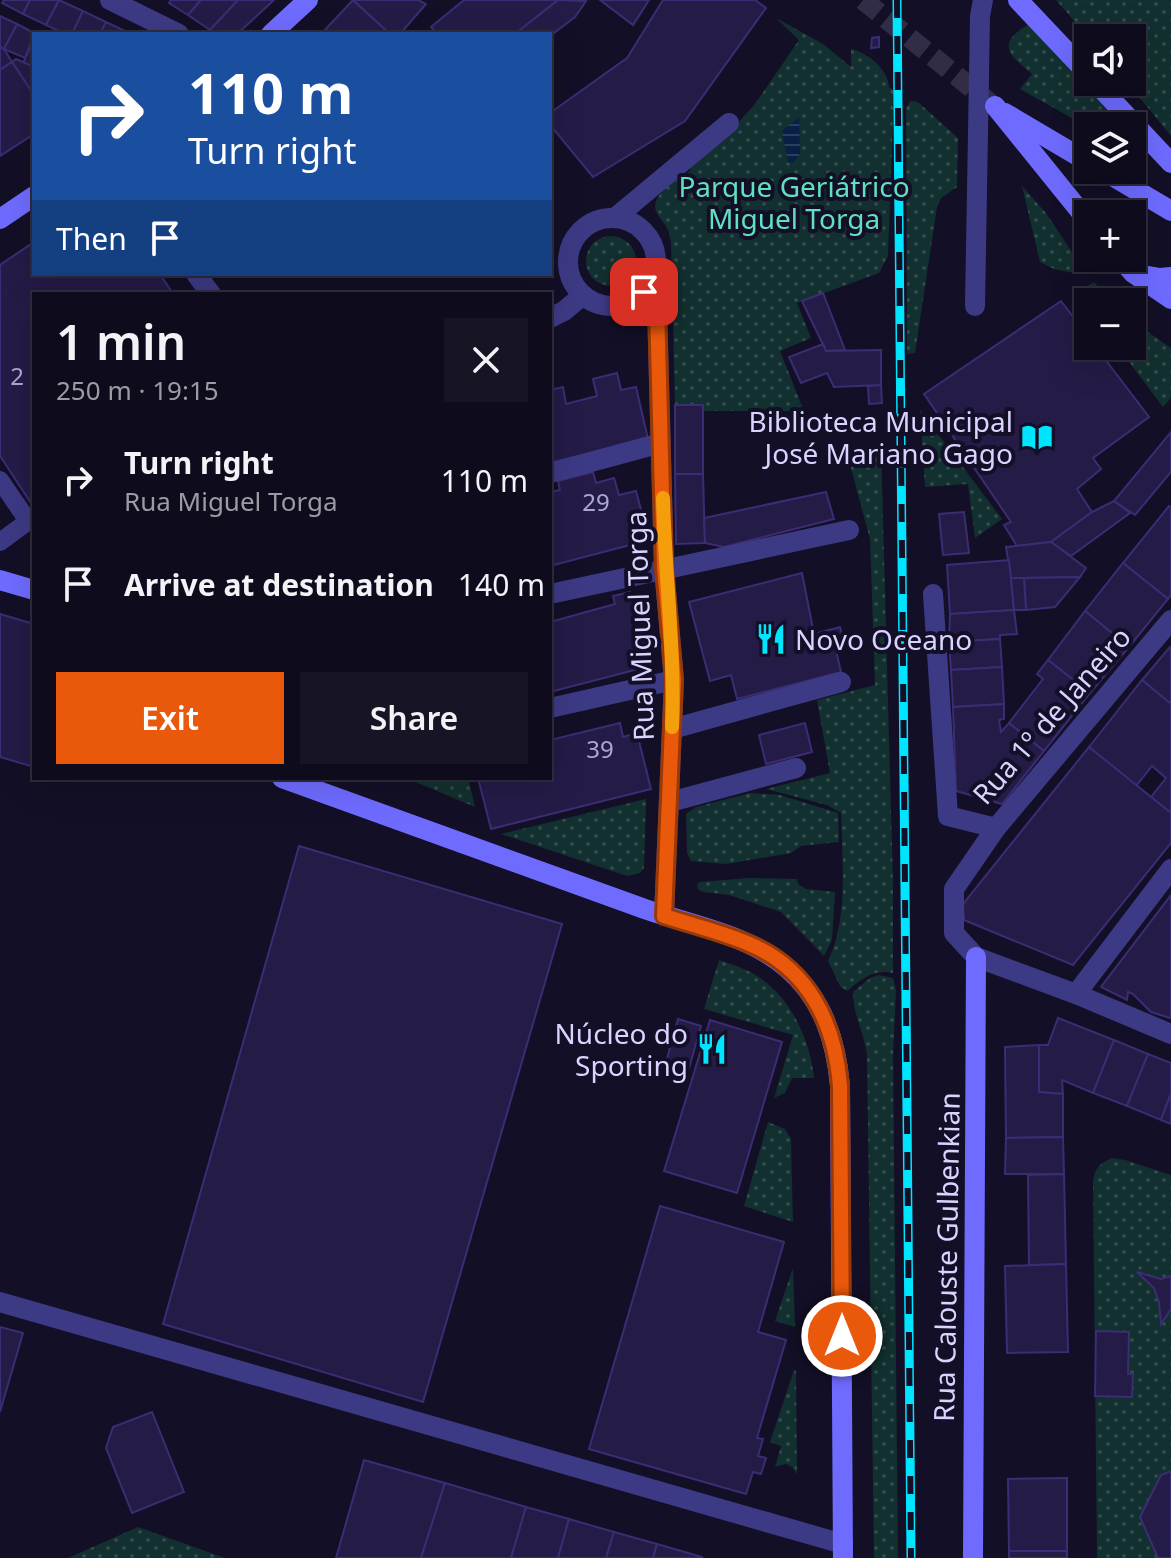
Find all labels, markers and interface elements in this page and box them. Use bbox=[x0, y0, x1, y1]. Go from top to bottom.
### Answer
map controls bbox=[1074, 24, 1146, 360]
button: sound bbox=[1074, 24, 1146, 96]
text: 110 m bbox=[188, 54, 353, 130]
icon: right bbox=[56, 64, 160, 168]
button: layers bbox=[1074, 112, 1146, 184]
text: Turn right bbox=[188, 126, 356, 175]
park label: Parque Geriátrico Miguel Torga bbox=[678, 167, 910, 237]
button: + bbox=[1074, 200, 1146, 272]
icon: arrive bbox=[143, 216, 187, 260]
text: Then bbox=[56, 218, 127, 259]
pin bbox=[610, 258, 678, 326]
icon: arrive bbox=[622, 270, 666, 314]
button: − bbox=[1074, 288, 1146, 360]
text: 1 min bbox=[56, 309, 186, 374]
button: close bbox=[444, 318, 528, 402]
house number: 2 bbox=[10, 359, 24, 392]
text: 250 m · 19:15 bbox=[56, 372, 219, 408]
place label: Biblioteca Municipal José Mariano Gago bbox=[749, 402, 1013, 472]
library icon: Biblioteca Municipal José Mariano Gago bbox=[1020, 420, 1054, 454]
text: Turn right bbox=[124, 442, 274, 483]
icon: right bbox=[56, 458, 100, 502]
text: 110 m bbox=[441, 460, 528, 501]
text: Rua Miguel Torga bbox=[124, 483, 338, 519]
house number: 29 bbox=[582, 485, 610, 518]
street label: Rua Miguel Torga bbox=[616, 510, 662, 742]
icon: arrive bbox=[56, 562, 100, 606]
text: Arrive at destination bbox=[124, 564, 434, 605]
text: 140 m bbox=[458, 564, 545, 605]
street label: Rua 1º de Janeiro bbox=[963, 618, 1139, 812]
place label: Novo Oceano bbox=[795, 620, 972, 658]
restaurant icon: Novo Oceano bbox=[754, 622, 788, 656]
button: Exit bbox=[56, 672, 284, 764]
button: Share bbox=[300, 672, 528, 764]
house number: 39 bbox=[586, 732, 614, 765]
place label: Núcleo do Sporting bbox=[555, 1014, 688, 1084]
restaurant icon: Núcleo do Sporting bbox=[695, 1032, 729, 1066]
street label: Rua Calouste Gulbenkian bbox=[924, 1092, 968, 1422]
position arrow bbox=[800, 1294, 884, 1378]

